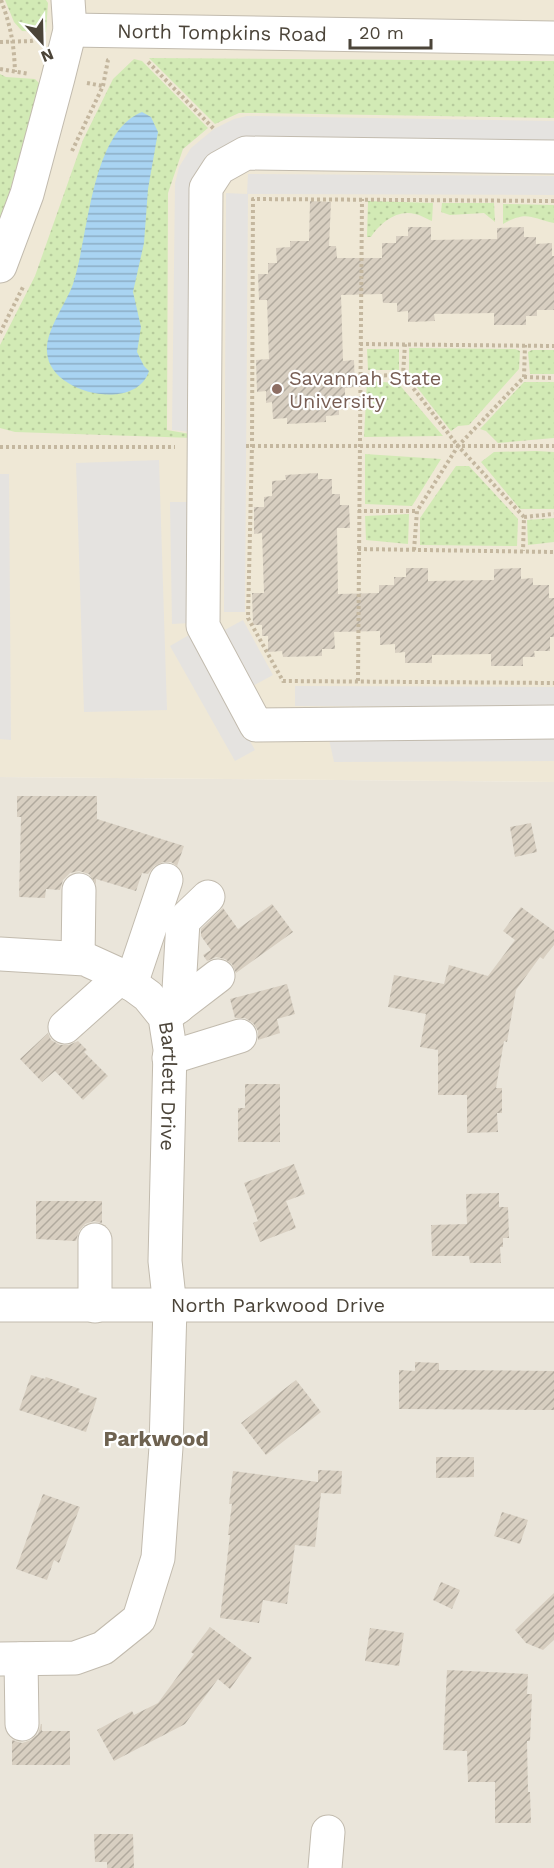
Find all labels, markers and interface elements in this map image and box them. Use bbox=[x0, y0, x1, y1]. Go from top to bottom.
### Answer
north arrow bbox=[12, 12, 72, 72]
scale bar bbox=[350, 12, 431, 50]
street label: North Tompkins Road bbox=[117, 19, 327, 46]
text: 20 m bbox=[359, 22, 404, 43]
text: N bbox=[38, 44, 56, 66]
place label: Savannah State University bbox=[289, 366, 441, 413]
marker: Savannah State University bbox=[270, 382, 284, 396]
street label: Bartlett Drive bbox=[154, 1020, 182, 1151]
street label: North Parkwood Drive bbox=[171, 1293, 385, 1317]
district label: Parkwood bbox=[103, 1426, 209, 1451]

